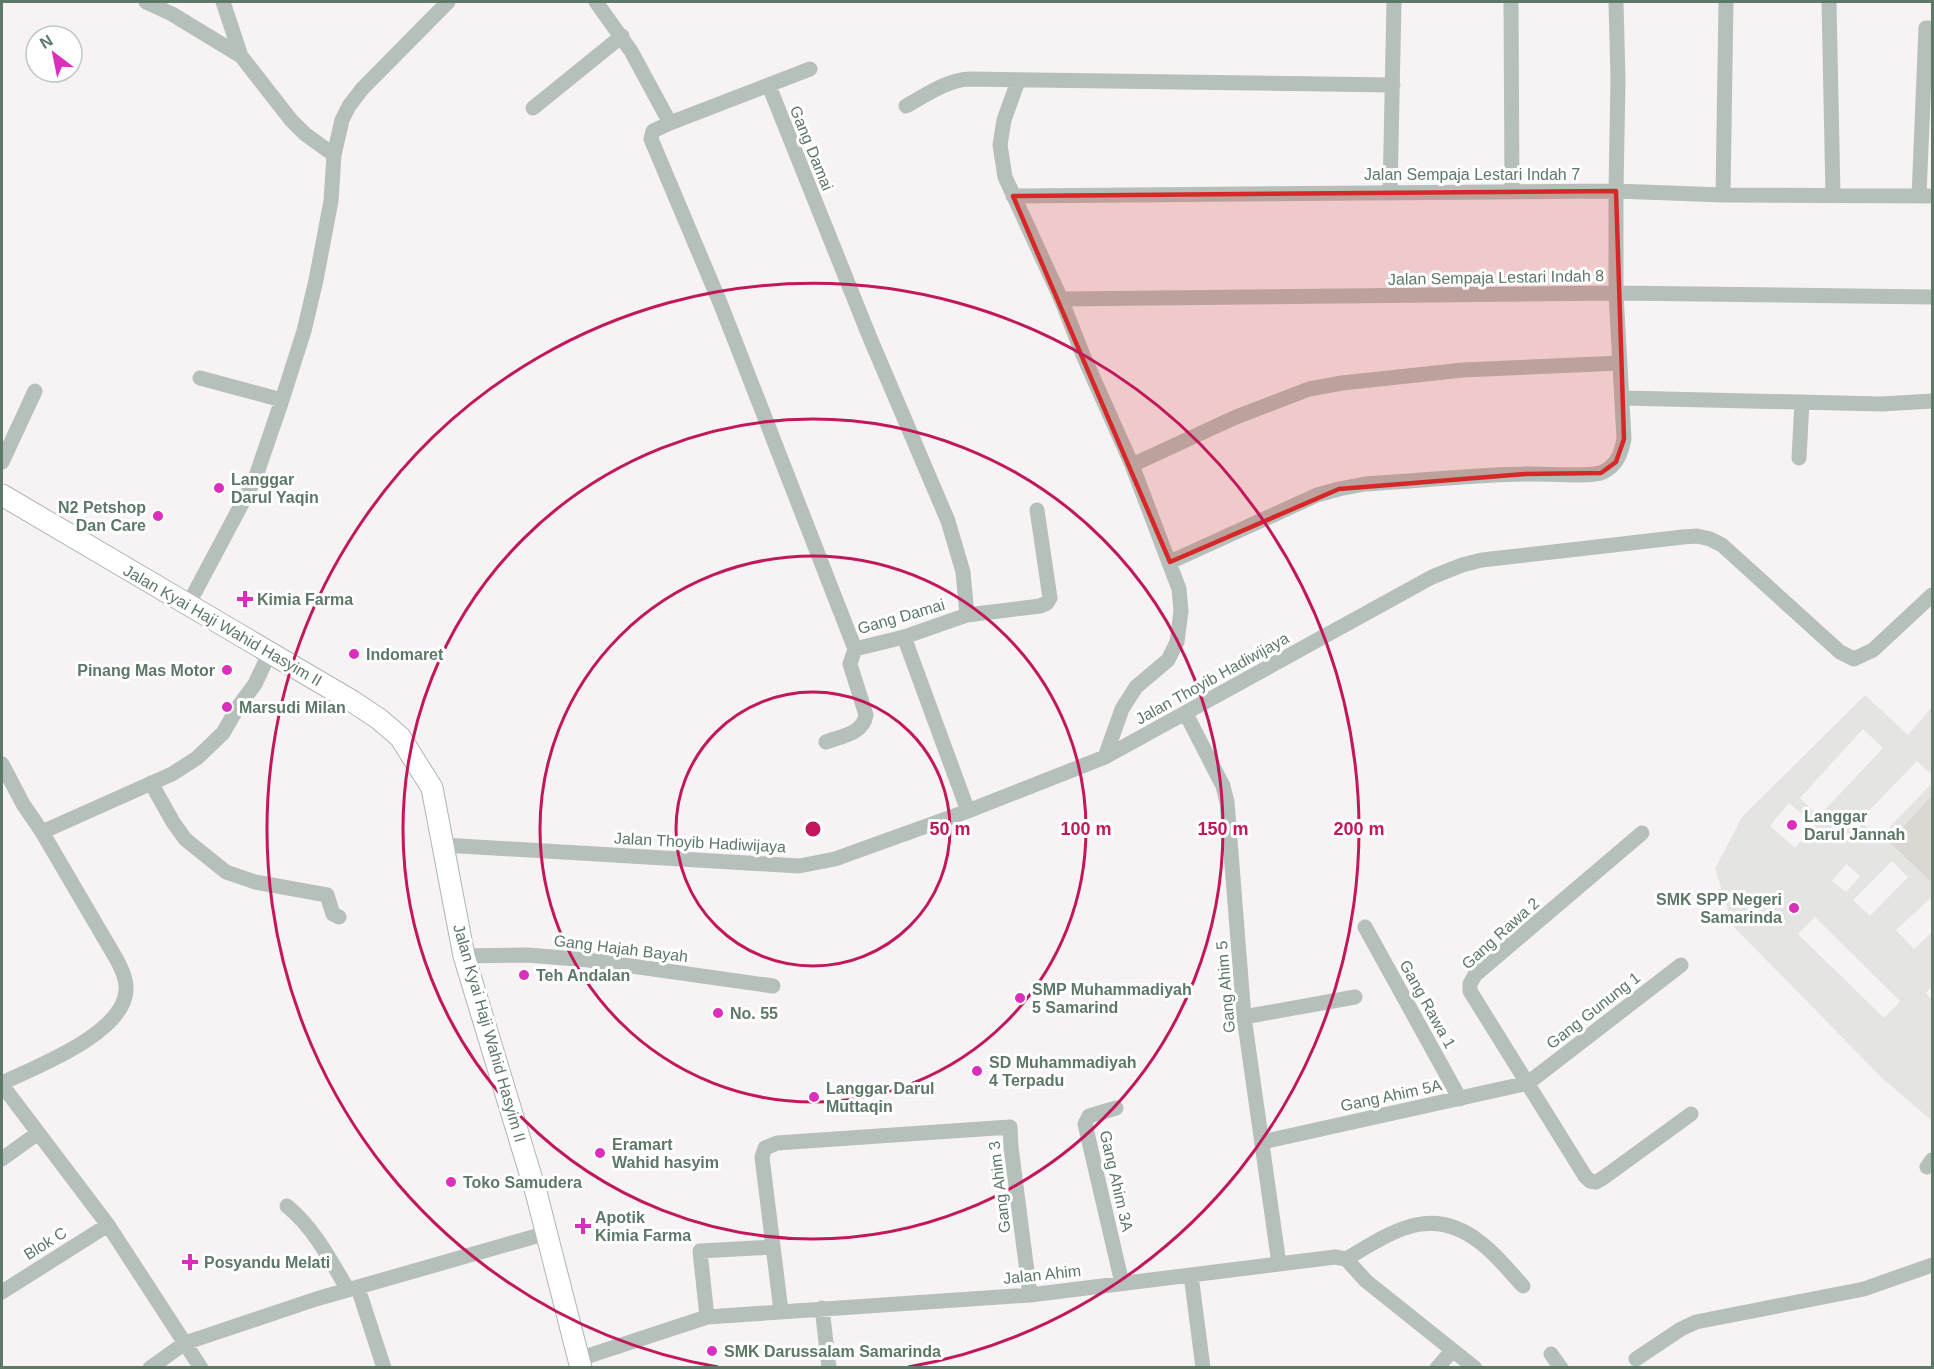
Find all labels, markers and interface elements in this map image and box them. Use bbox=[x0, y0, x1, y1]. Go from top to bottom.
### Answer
north arrow bbox=[24, 24, 84, 84]
text: N bbox=[37, 31, 56, 52]
street label: Gang Damai bbox=[787, 103, 836, 193]
street label: Jalan Sempaja Lestari Indah 7 bbox=[1364, 166, 1580, 183]
street label: Jalan Sempaja Lestari Indah 8 bbox=[1388, 267, 1604, 288]
place label: Langgar Darul Yaqin bbox=[231, 471, 319, 506]
marker: Langgar Darul Yaqin bbox=[212, 481, 226, 495]
place label: N2 Petshop Dan Care bbox=[58, 499, 146, 534]
marker: N2 Petshop Dan Care bbox=[151, 509, 165, 523]
street label: Jalan Kyai Haji Wahid Hasyim II bbox=[121, 562, 325, 689]
place label: Kimia Farma bbox=[257, 591, 353, 608]
marker: Kimia Farma bbox=[238, 592, 252, 606]
street label: Gang Damai bbox=[856, 596, 947, 637]
street label: Jalan Thoyib Hadiwijaya bbox=[1133, 629, 1292, 728]
place label: Indomaret bbox=[366, 646, 444, 663]
marker: Indomaret bbox=[347, 647, 361, 661]
place label: Pinang Mas Motor bbox=[77, 662, 215, 679]
marker: Pinang Mas Motor bbox=[220, 663, 234, 677]
place label: Marsudi Milan bbox=[239, 699, 346, 716]
marker: Marsudi Milan bbox=[220, 700, 234, 714]
place label: Langgar Darul Jannah bbox=[1804, 808, 1905, 843]
marker: Langgar Darul Jannah bbox=[1785, 818, 1799, 832]
centre of rings bbox=[803, 819, 823, 839]
text: 50 m bbox=[929, 819, 971, 839]
text: 100 m bbox=[1060, 819, 1112, 839]
text: 150 m bbox=[1197, 819, 1249, 839]
text: 200 m bbox=[1333, 819, 1385, 839]
street label: Jalan Thoyib Hadiwijaya bbox=[614, 830, 787, 856]
place label: SMK SPP Negeri Samarinda bbox=[1656, 891, 1782, 926]
street label: Gang Rawa 2 bbox=[1458, 894, 1542, 972]
marker: SMK SPP Negeri Samarinda bbox=[1787, 901, 1801, 915]
street label: Jalan Kyai Haji Wahid Hasyim II bbox=[450, 922, 529, 1144]
street label: Gang Hajah Bayah bbox=[553, 932, 689, 965]
street label: Gang Ahim 5 bbox=[1213, 940, 1238, 1034]
street label: Gang Rawa 1 bbox=[1396, 957, 1459, 1051]
place label: Teh Andalan bbox=[536, 967, 630, 984]
marker: Teh Andalan bbox=[517, 968, 531, 982]
street label: Gang Gunung 1 bbox=[1543, 969, 1643, 1052]
place label: SMP Muhammadiyah 5 Samarind bbox=[1032, 981, 1192, 1016]
marker: SMP Muhammadiyah 5 Samarind bbox=[1013, 991, 1027, 1005]
place label: No. 55 bbox=[730, 1005, 778, 1022]
marker: No. 55 bbox=[711, 1006, 725, 1020]
place label: SD Muhammadiyah 4 Terpadu bbox=[989, 1054, 1137, 1089]
marker: SD Muhammadiyah 4 Terpadu bbox=[970, 1064, 984, 1078]
street label: Gang Ahim 5A bbox=[1339, 1076, 1444, 1115]
place label: Langgar Darul Muttaqin bbox=[826, 1080, 934, 1115]
marker: Langgar Darul Muttaqin bbox=[807, 1090, 821, 1104]
street label: Gang Ahim 3A bbox=[1097, 1129, 1136, 1234]
place label: Eramart Wahid hasyim bbox=[612, 1136, 719, 1171]
street label: Gang Ahim 3 bbox=[985, 1140, 1014, 1234]
marker: Eramart Wahid hasyim bbox=[593, 1146, 607, 1160]
place label: Toko Samudera bbox=[463, 1174, 582, 1191]
marker: Toko Samudera bbox=[444, 1175, 458, 1189]
place label: Apotik Kimia Farma bbox=[595, 1209, 691, 1244]
marker: Apotik Kimia Farma bbox=[576, 1219, 590, 1233]
street label: Blok C bbox=[21, 1224, 70, 1263]
marker: Posyandu Melati bbox=[181, 1253, 199, 1271]
place label: Posyandu Melati bbox=[204, 1254, 330, 1271]
street label: Jalan Ahim bbox=[1002, 1262, 1082, 1287]
place label: SMK Darussalam Samarinda bbox=[724, 1343, 941, 1360]
marker: SMK Darussalam Samarinda bbox=[705, 1344, 719, 1358]

